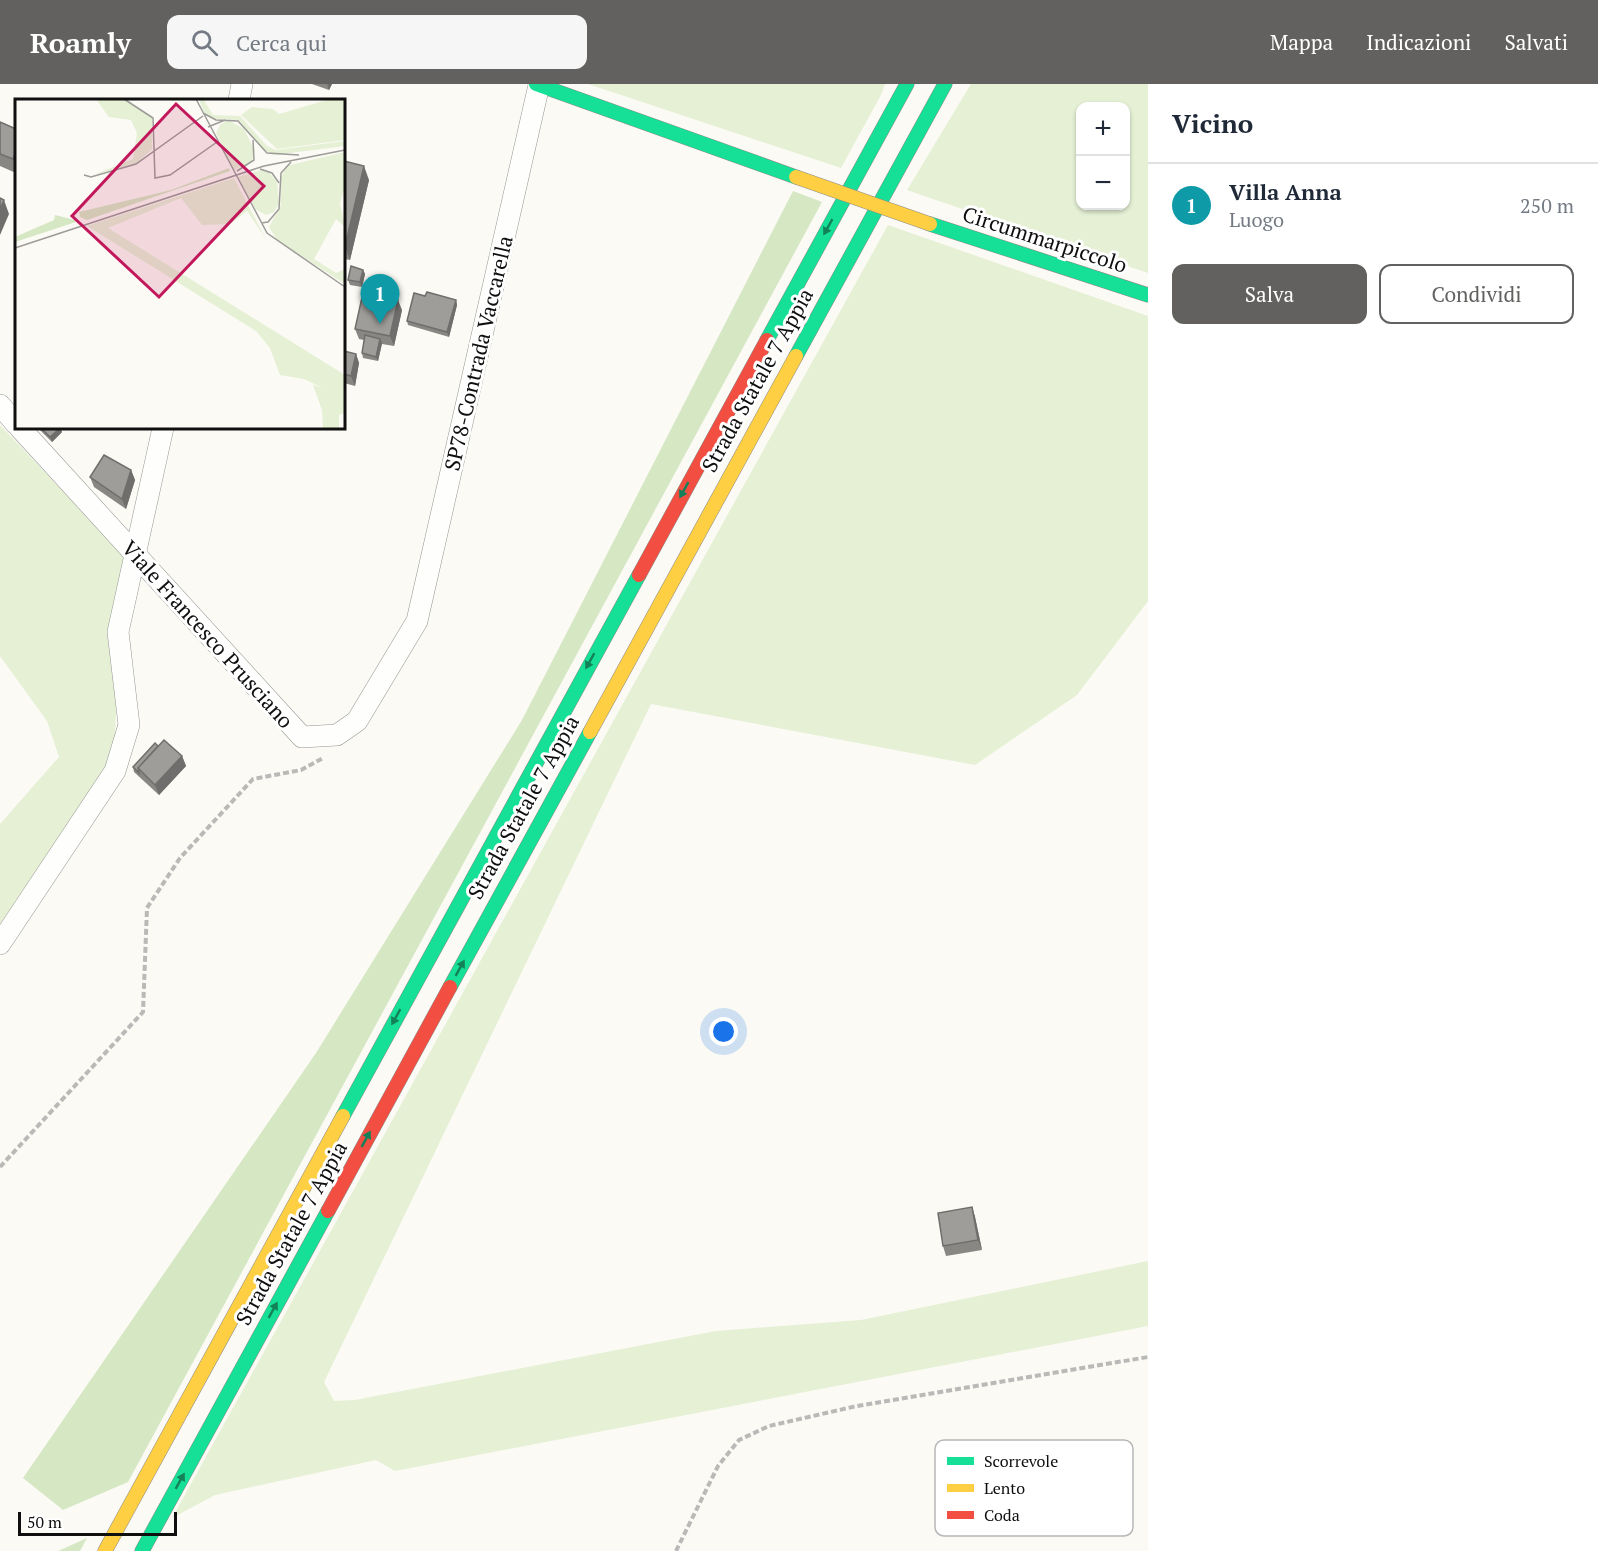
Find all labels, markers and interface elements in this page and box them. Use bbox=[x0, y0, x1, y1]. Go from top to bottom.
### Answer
search box bbox=[167, 15, 587, 69]
text: Roamly bbox=[30, 24, 131, 61]
icon: search bbox=[188, 26, 221, 59]
text: Cerca qui bbox=[236, 28, 327, 57]
text: Mappa bbox=[1270, 28, 1333, 56]
text: Indicazioni bbox=[1366, 28, 1471, 56]
text: Salvati bbox=[1504, 28, 1568, 56]
inset map bbox=[15, 99, 345, 429]
map controls bbox=[1076, 102, 1130, 210]
button: + bbox=[1076, 102, 1130, 156]
text: Vicino bbox=[1172, 106, 1253, 140]
button: − bbox=[1076, 156, 1130, 210]
text: Villa Anna bbox=[1229, 177, 1342, 206]
text: 1 bbox=[1186, 192, 1197, 219]
text: 250 m bbox=[1520, 192, 1574, 219]
street label: Circummarpiccolo bbox=[959, 199, 1131, 279]
text: Luogo bbox=[1229, 206, 1284, 233]
one-way arrow bbox=[823, 219, 833, 236]
street label: SP78-Contrada Vaccarella bbox=[437, 232, 519, 473]
button: Salva bbox=[1172, 264, 1367, 324]
button: Condividi bbox=[1379, 264, 1574, 324]
pin: 1 bbox=[360, 274, 400, 324]
street label: Strada Statale 7 Appia bbox=[695, 283, 819, 477]
one-way arrow bbox=[679, 482, 689, 499]
street label: Viale Francesco Prusciano bbox=[116, 534, 300, 734]
one-way arrow bbox=[585, 653, 595, 670]
street label: Strada Statale 7 Appia bbox=[461, 710, 585, 904]
one-way arrow bbox=[455, 959, 465, 976]
one-way arrow bbox=[391, 1008, 401, 1025]
your location bbox=[709, 1017, 738, 1046]
one-way arrow bbox=[361, 1130, 371, 1147]
street label: Strada Statale 7 Appia bbox=[229, 1136, 353, 1330]
one-way arrow bbox=[268, 1301, 278, 1318]
legend bbox=[935, 1440, 1133, 1536]
text: Scorrevole bbox=[984, 1450, 1058, 1472]
one-way arrow bbox=[175, 1472, 185, 1489]
text: Lento bbox=[984, 1477, 1025, 1499]
text: Coda bbox=[984, 1504, 1020, 1526]
scale bar bbox=[18, 1509, 177, 1536]
text: 50 m bbox=[27, 1511, 62, 1533]

